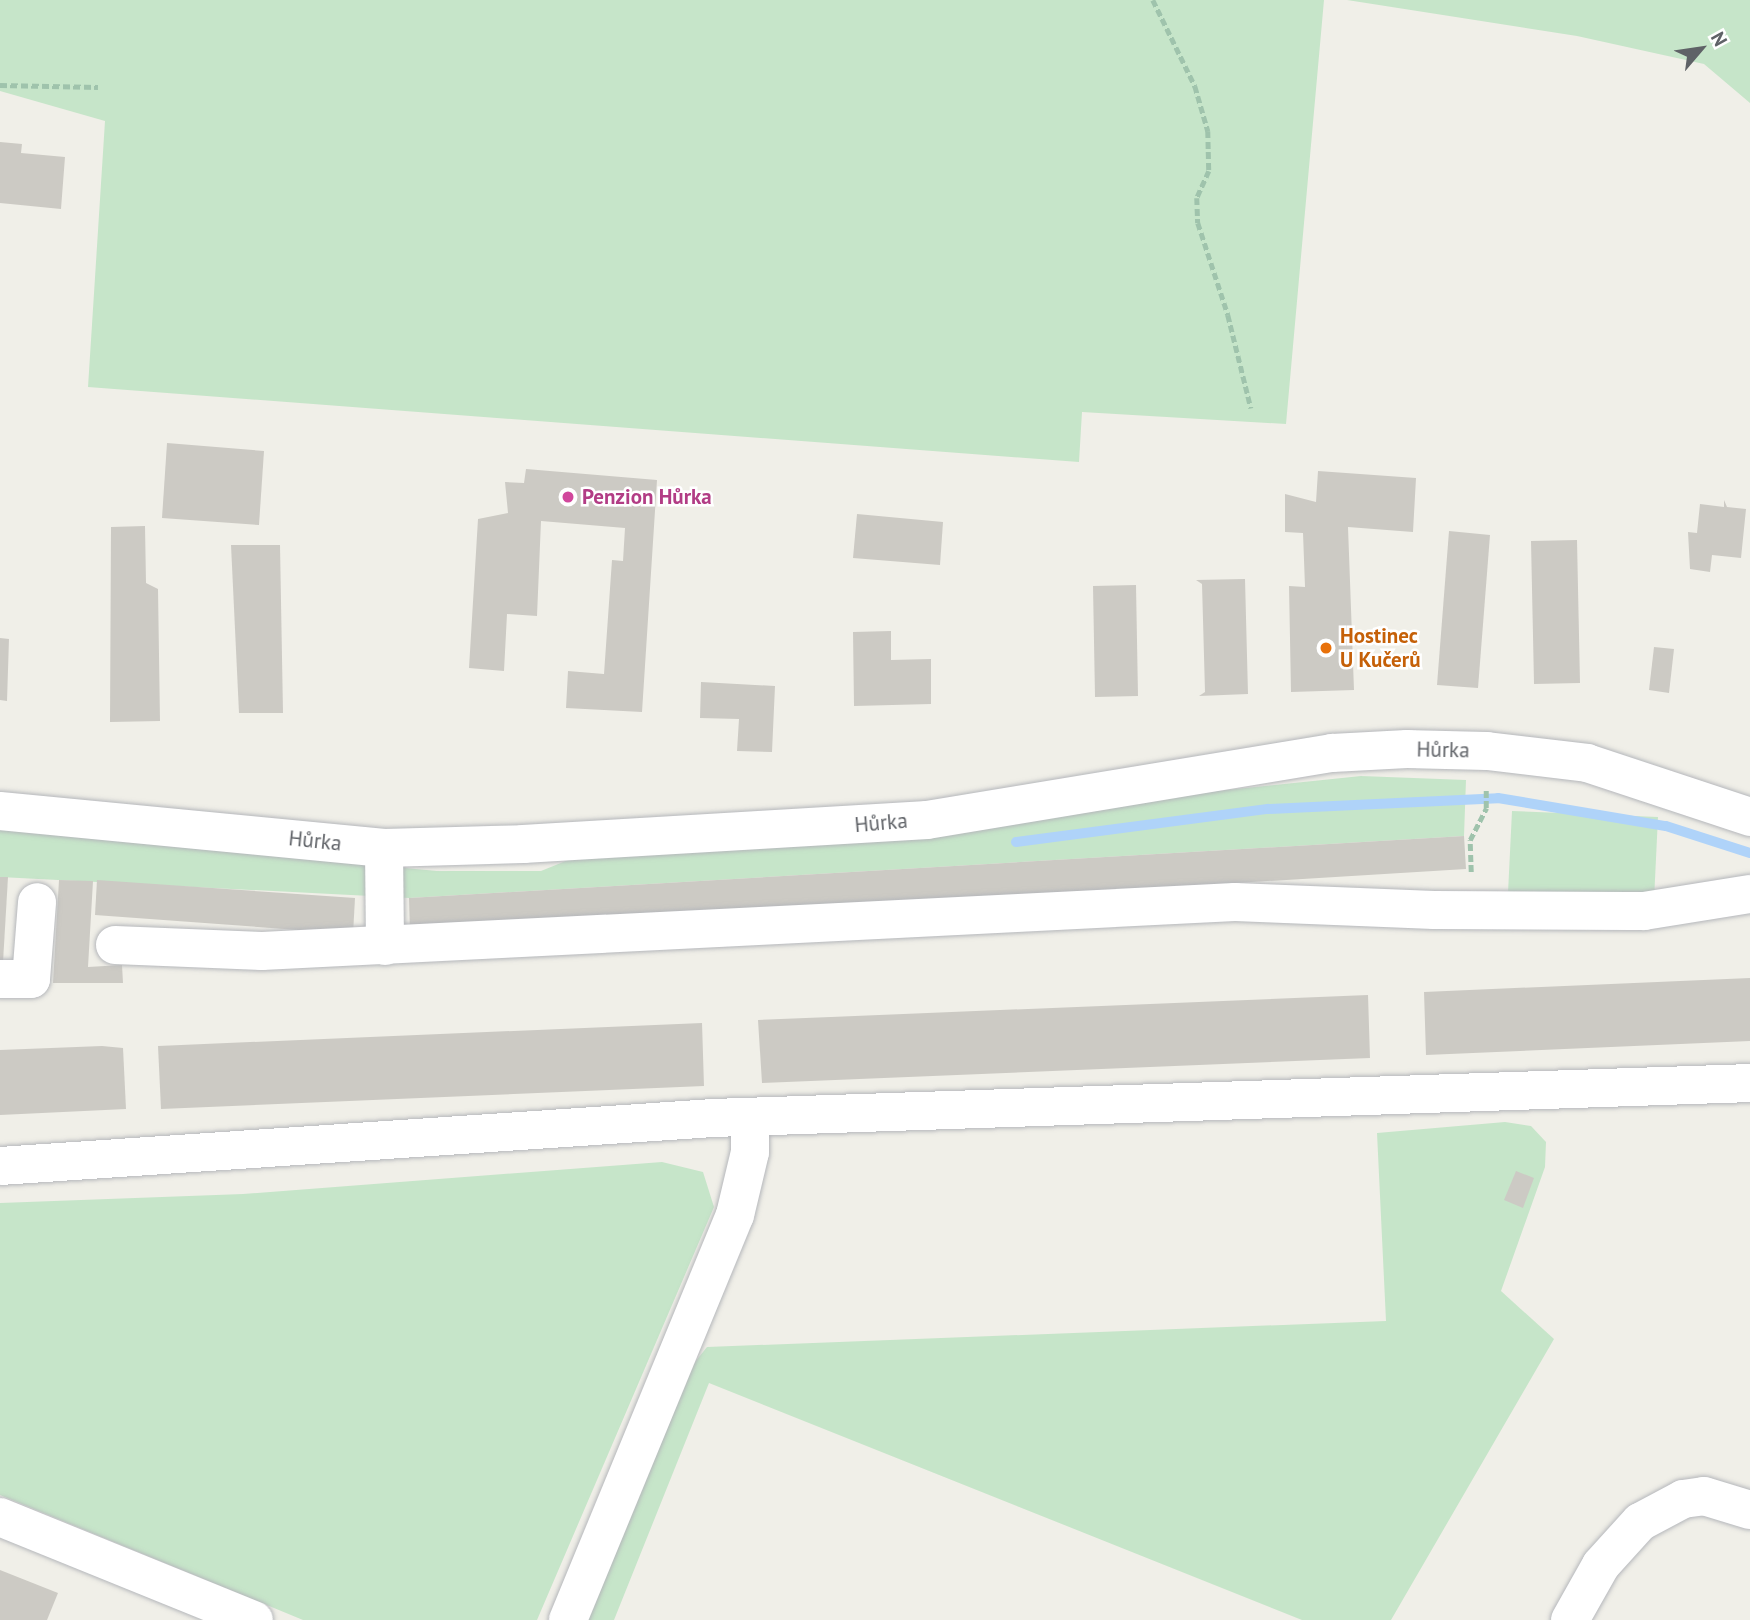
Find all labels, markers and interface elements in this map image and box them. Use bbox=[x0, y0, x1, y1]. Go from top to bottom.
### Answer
north arrow bbox=[1666, 14, 1736, 84]
text: N bbox=[1706, 28, 1733, 50]
place label: Penzion Hůrka bbox=[582, 484, 712, 510]
marker: Penzion Hůrka bbox=[560, 489, 576, 505]
place label: Hostinec U Kučerů bbox=[1340, 623, 1420, 673]
marker: Hostinec U Kučerů bbox=[1318, 640, 1334, 656]
street label: Hůrka bbox=[1416, 737, 1470, 763]
street label: Hůrka bbox=[853, 808, 909, 838]
street label: Hůrka bbox=[287, 826, 343, 856]

